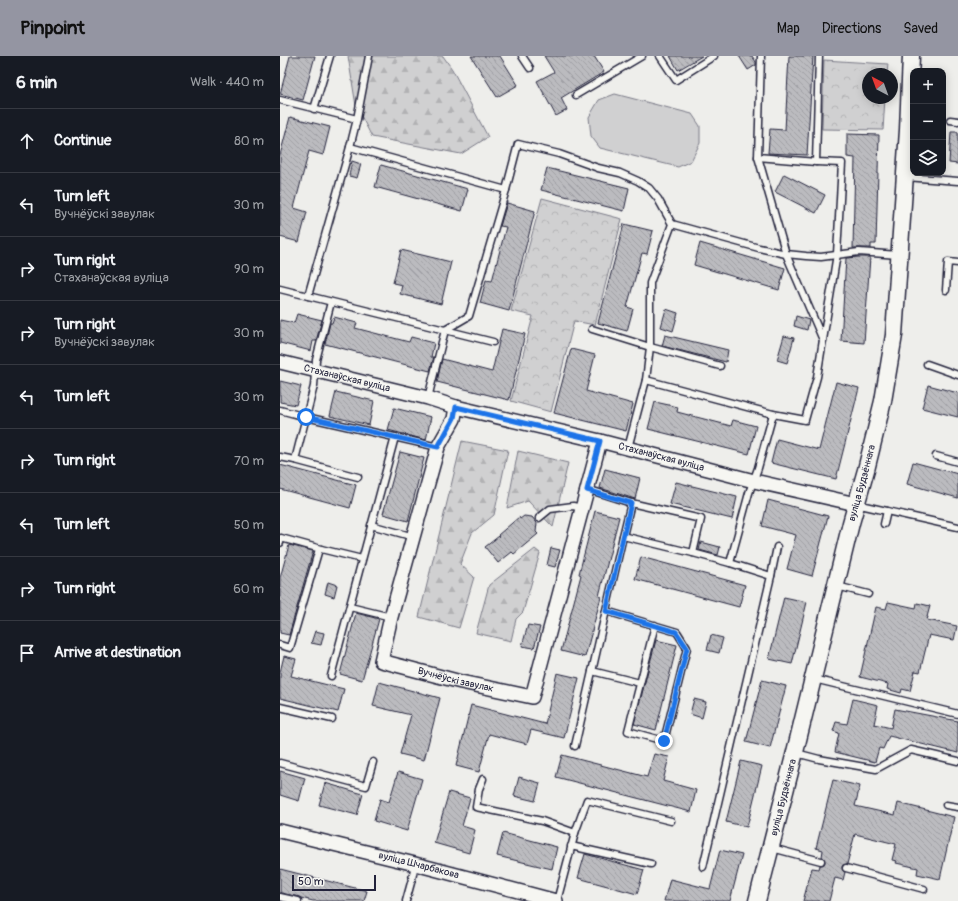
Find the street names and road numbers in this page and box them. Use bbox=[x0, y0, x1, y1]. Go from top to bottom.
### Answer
street label: Стаханаўская вуліца bbox=[303, 362, 392, 395]
street label: Стаханаўская вуліца bbox=[617, 440, 706, 474]
street label: вуліца Будзённага bbox=[846, 443, 878, 523]
street label: Вучнёўскі завулак bbox=[416, 665, 495, 695]
street label: вуліца Будзённага bbox=[768, 757, 799, 837]
street label: вуліца Шчарбакова bbox=[377, 849, 461, 881]

